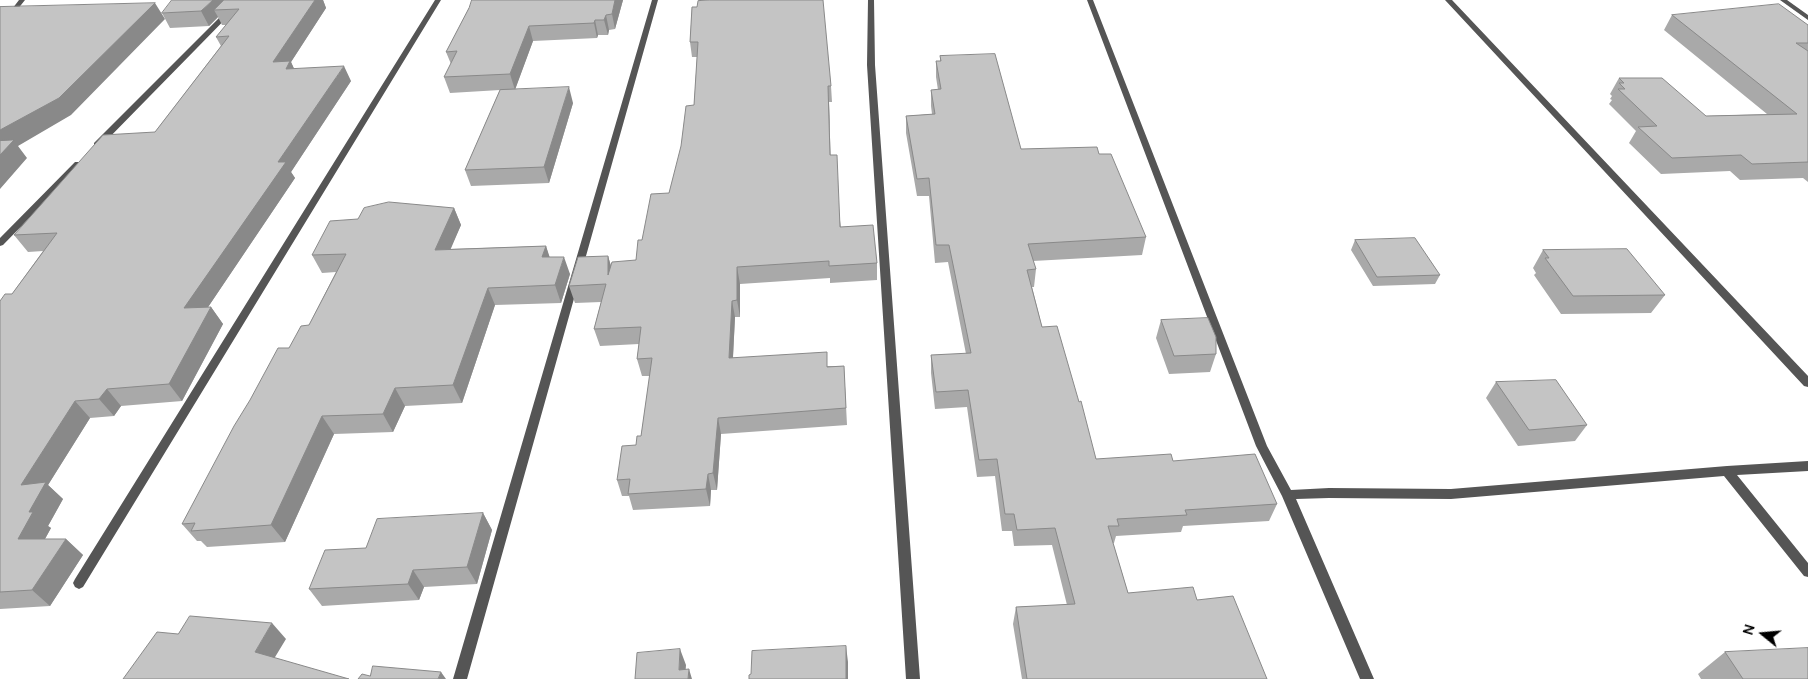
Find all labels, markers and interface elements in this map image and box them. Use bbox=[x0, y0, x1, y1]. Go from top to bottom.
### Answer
north arrow bbox=[1738, 609, 1788, 659]
text: N bbox=[1738, 622, 1759, 637]

